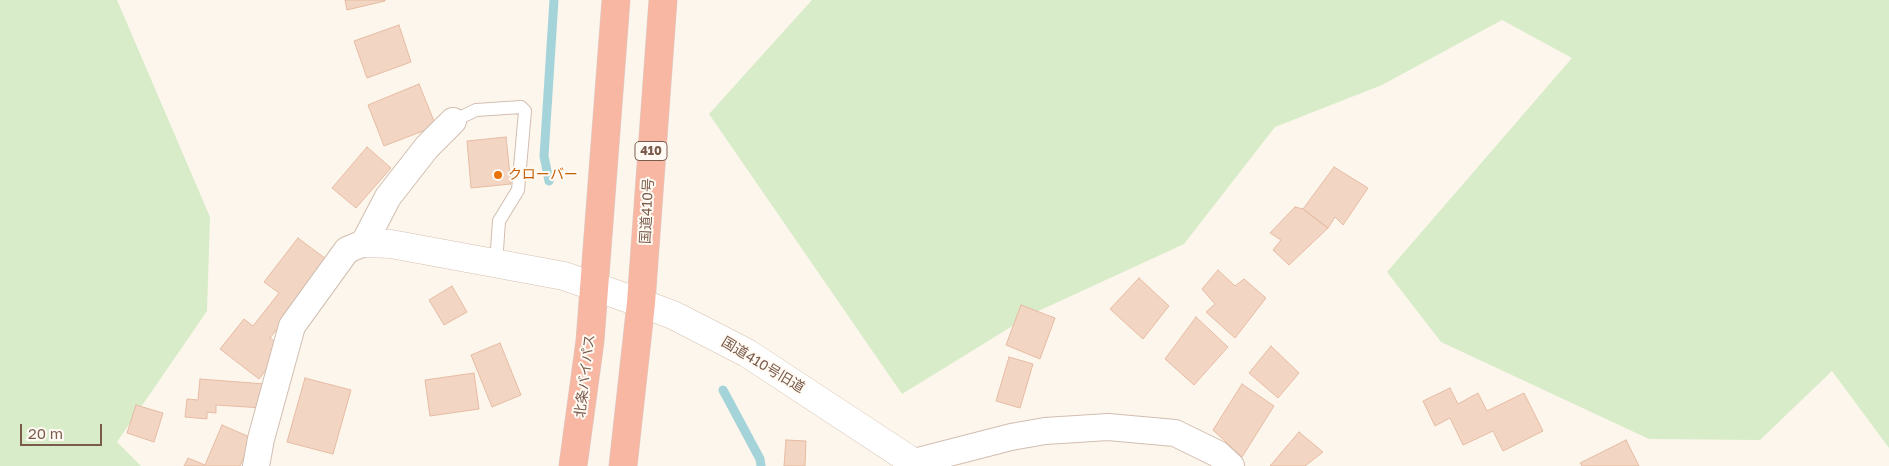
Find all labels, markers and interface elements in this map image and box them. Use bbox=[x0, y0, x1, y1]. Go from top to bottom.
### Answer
road number: 410 bbox=[635, 142, 667, 160]
place label: クローバー bbox=[508, 167, 578, 183]
marker: クローバー bbox=[492, 169, 504, 181]
street label: 国道410号 bbox=[637, 178, 657, 244]
street label: 北条バイパス bbox=[572, 333, 598, 419]
street label: 国道410号旧道 bbox=[718, 334, 808, 396]
scale bar bbox=[22, 414, 105, 446]
text: 20 m bbox=[28, 424, 63, 442]

